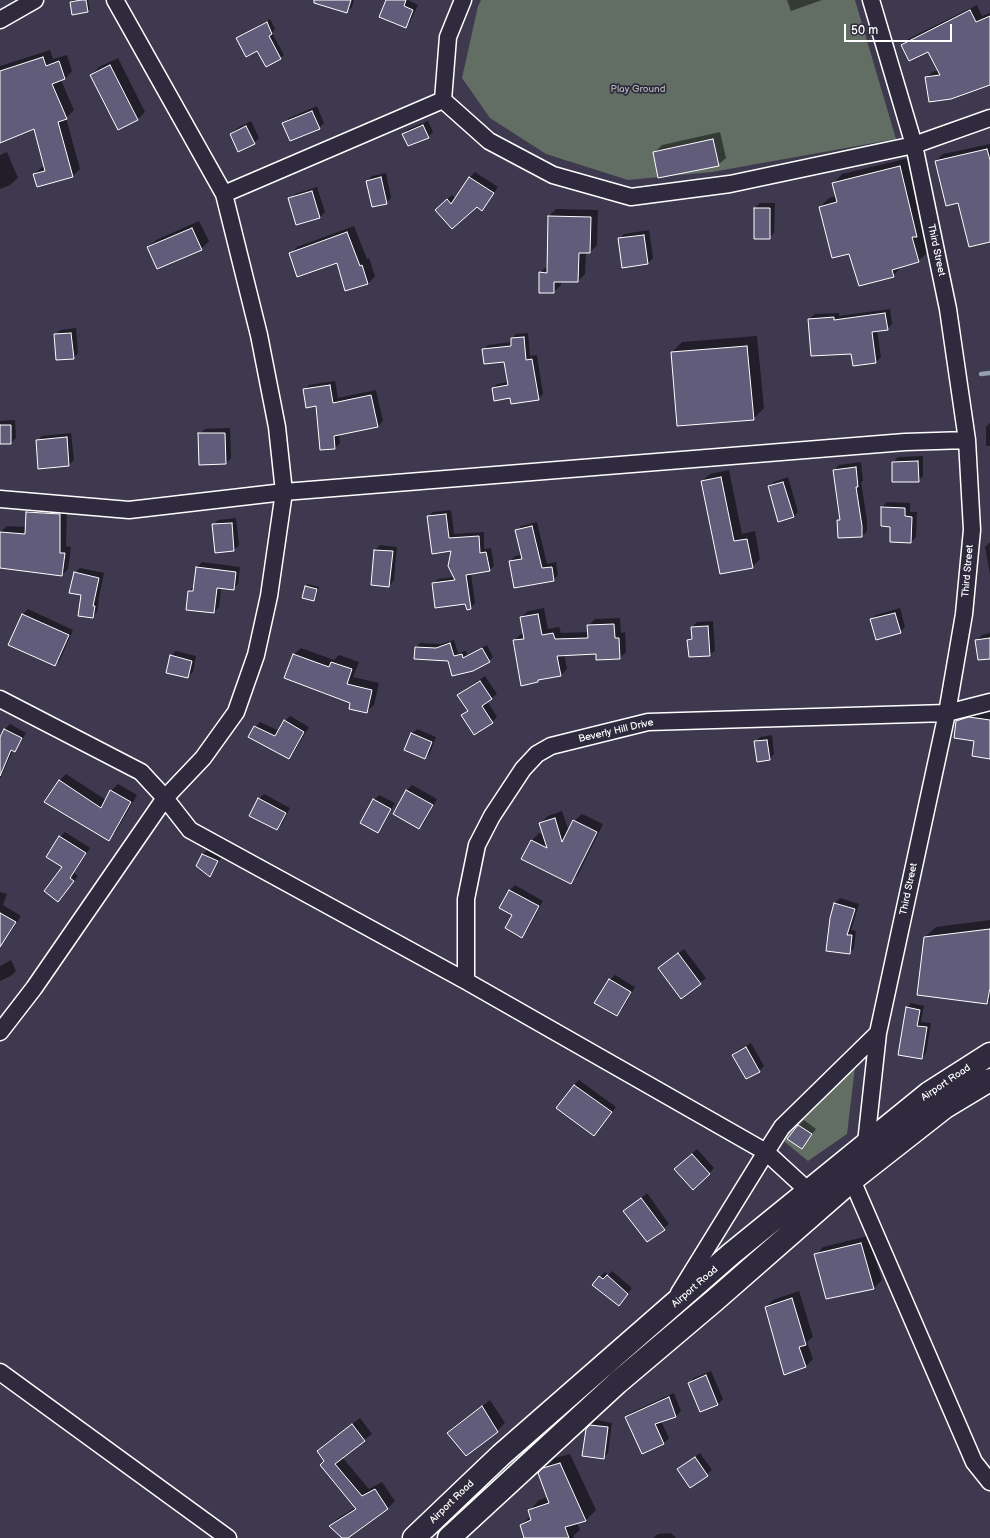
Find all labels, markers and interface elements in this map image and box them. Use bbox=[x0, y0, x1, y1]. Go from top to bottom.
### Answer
scale bar bbox=[846, 16, 954, 42]
text: 50 m bbox=[851, 23, 878, 38]
park label: Play Ground bbox=[611, 83, 665, 95]
street label: Third Street bbox=[925, 223, 947, 277]
street label: Third Street bbox=[960, 544, 976, 598]
street label: Beverly Hill Drive bbox=[577, 717, 655, 745]
street label: Third Street bbox=[898, 862, 920, 916]
street label: Airport Road bbox=[919, 1062, 973, 1104]
street label: Airport Road bbox=[669, 1264, 721, 1310]
street label: Airport Road bbox=[427, 1478, 477, 1526]

